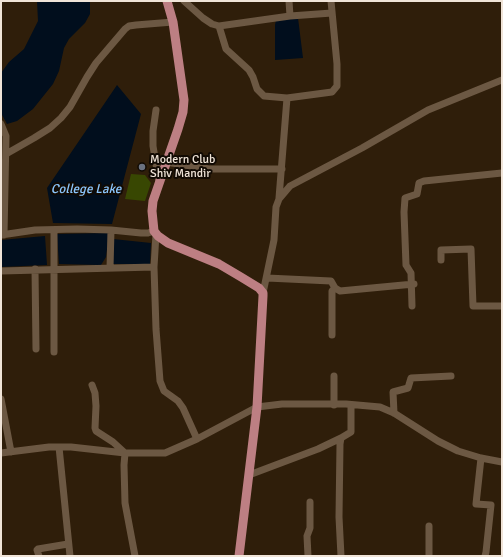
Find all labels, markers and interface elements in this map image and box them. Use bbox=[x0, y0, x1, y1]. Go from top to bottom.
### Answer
place label: Modern Club Shiv Mandir bbox=[150, 153, 215, 181]
marker: Modern Club Shiv Mandir bbox=[137, 162, 147, 172]
water label: College Lake bbox=[51, 182, 121, 198]

